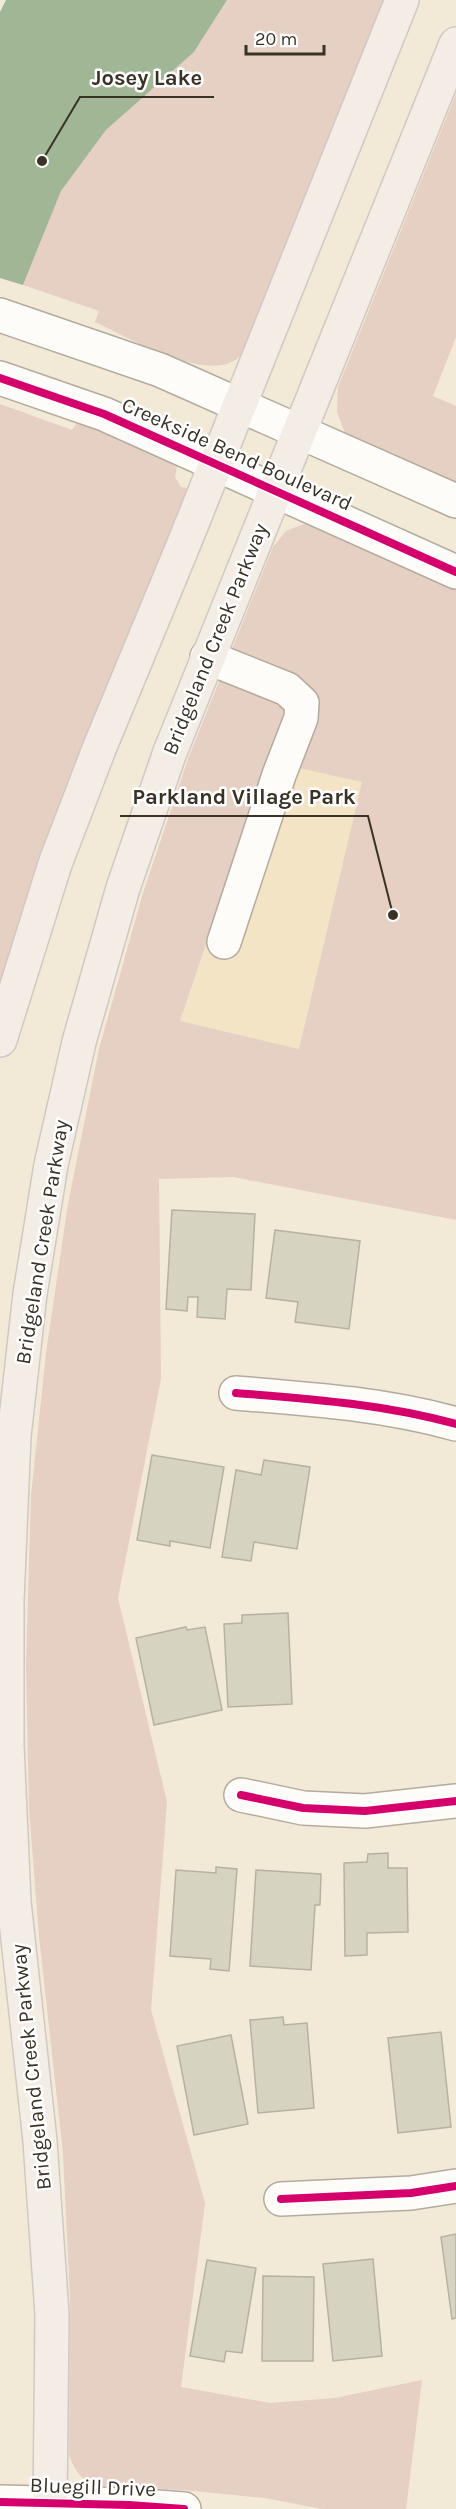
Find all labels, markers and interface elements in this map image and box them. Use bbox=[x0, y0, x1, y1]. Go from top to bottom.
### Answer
scale bar bbox=[246, 18, 324, 56]
text: 20 m bbox=[255, 28, 297, 50]
callout: Josey Lake bbox=[80, 57, 214, 97]
text: Josey Lake bbox=[92, 65, 202, 91]
street label: Creekside Bend Boulevard bbox=[118, 392, 356, 516]
street label: Bridgeland Creek Parkway bbox=[158, 520, 273, 758]
callout: Parkland Village Park bbox=[120, 776, 368, 816]
text: Parkland Village Park bbox=[132, 784, 356, 810]
street label: Bridgeland Creek Parkway bbox=[11, 1118, 73, 1366]
street label: Bridgeland Creek Parkway bbox=[6, 1942, 56, 2191]
street label: Bluegill Drive bbox=[29, 2473, 157, 2501]

